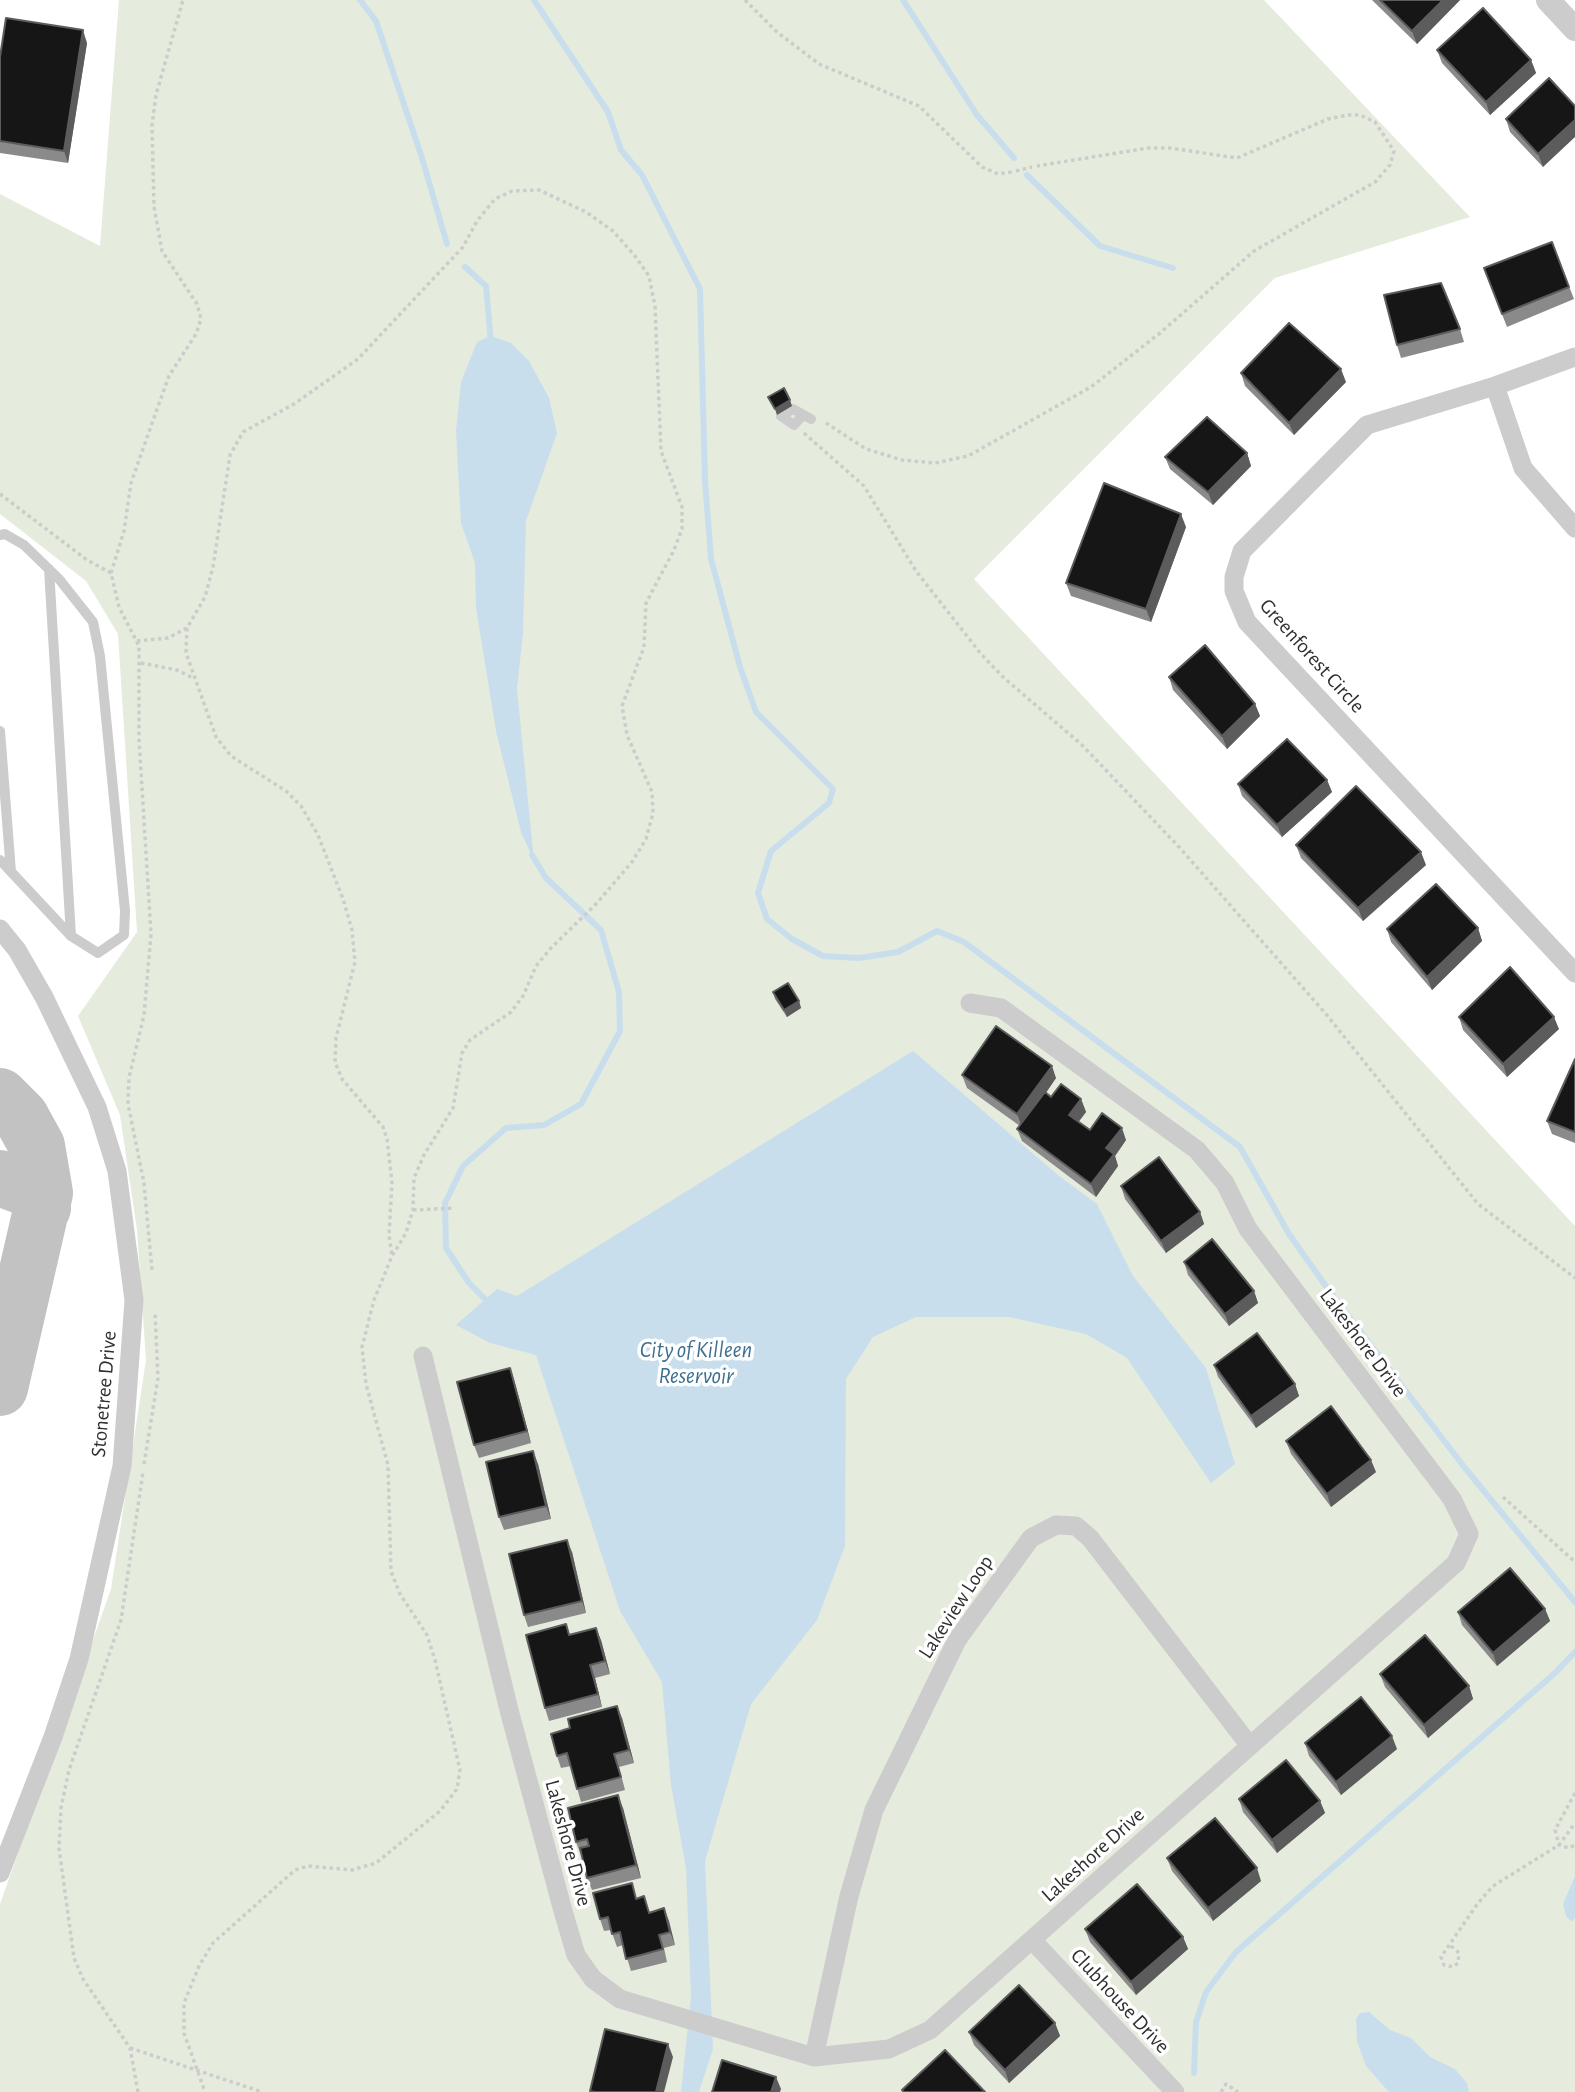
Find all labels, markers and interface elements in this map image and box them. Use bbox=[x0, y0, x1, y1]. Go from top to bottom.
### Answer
street label: Greenforest Circle bbox=[1254, 594, 1370, 718]
street label: Lakeshore Drive bbox=[1314, 1284, 1412, 1402]
street label: Stonetree Drive bbox=[86, 1330, 122, 1458]
water label: City of Killeen Reservoir bbox=[640, 1336, 752, 1390]
street label: Lakeview Loop bbox=[913, 1550, 999, 1664]
street label: Lakeshore Drive bbox=[539, 1777, 597, 1909]
street label: Lakeshore Drive bbox=[1036, 1802, 1150, 1908]
street label: Clubhouse Drive bbox=[1065, 1943, 1175, 2059]

